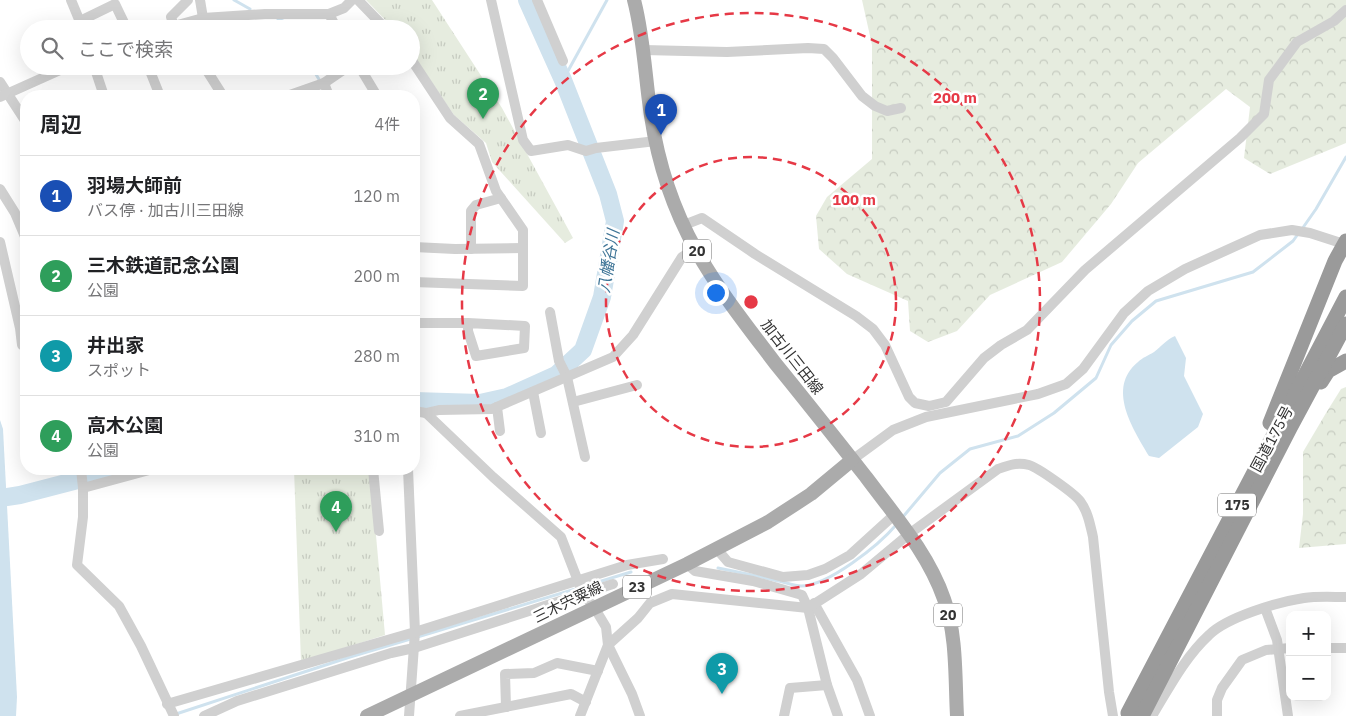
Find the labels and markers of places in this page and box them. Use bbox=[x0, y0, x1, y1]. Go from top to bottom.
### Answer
pin: 2 bbox=[467, 78, 499, 119]
pin: 1 bbox=[645, 94, 677, 135]
centre of rings bbox=[742, 293, 760, 311]
pin: 4 bbox=[320, 491, 352, 532]
pin: 3 bbox=[706, 653, 738, 694]

